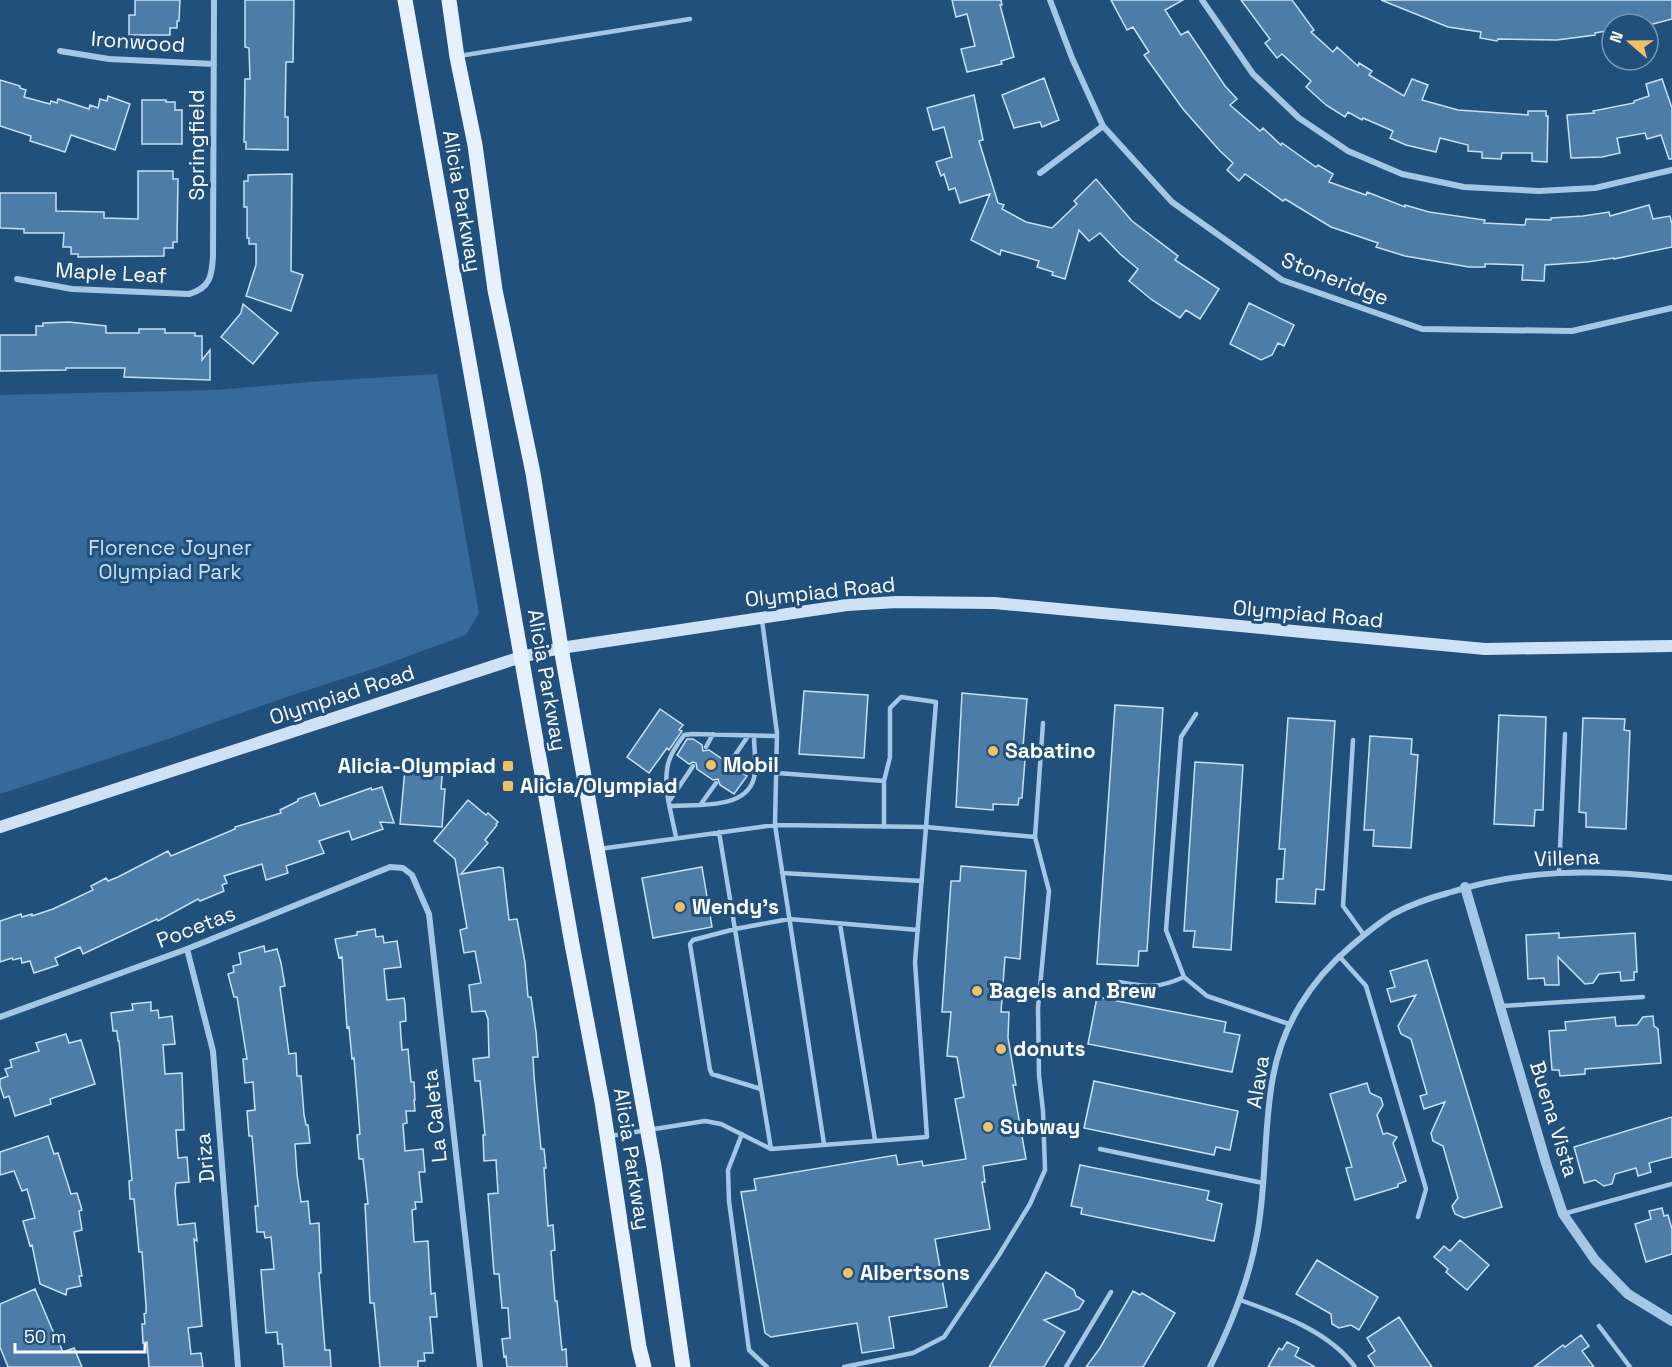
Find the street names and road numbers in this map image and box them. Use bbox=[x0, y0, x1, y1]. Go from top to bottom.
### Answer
street label: Ironwood bbox=[90, 25, 186, 58]
street label: Springfield bbox=[183, 90, 210, 200]
street label: Alicia Parkway bbox=[437, 128, 488, 274]
street label: Stoneridge bbox=[1278, 246, 1393, 311]
street label: Maple Leaf bbox=[55, 256, 167, 289]
street label: Olympiad Road bbox=[743, 570, 896, 613]
street label: Olympiad Road bbox=[1232, 593, 1384, 634]
street label: Alicia Parkway bbox=[522, 607, 573, 753]
street label: Olympiad Road bbox=[266, 658, 418, 731]
street label: Villena bbox=[1534, 843, 1600, 872]
street label: Pocetas bbox=[152, 899, 239, 954]
street label: Alava bbox=[1240, 1054, 1275, 1110]
street label: Buena Vista bbox=[1524, 1058, 1585, 1180]
street label: La Caleta bbox=[416, 1068, 453, 1164]
street label: Alicia Parkway bbox=[608, 1086, 657, 1232]
street label: Driza bbox=[189, 1132, 220, 1184]

